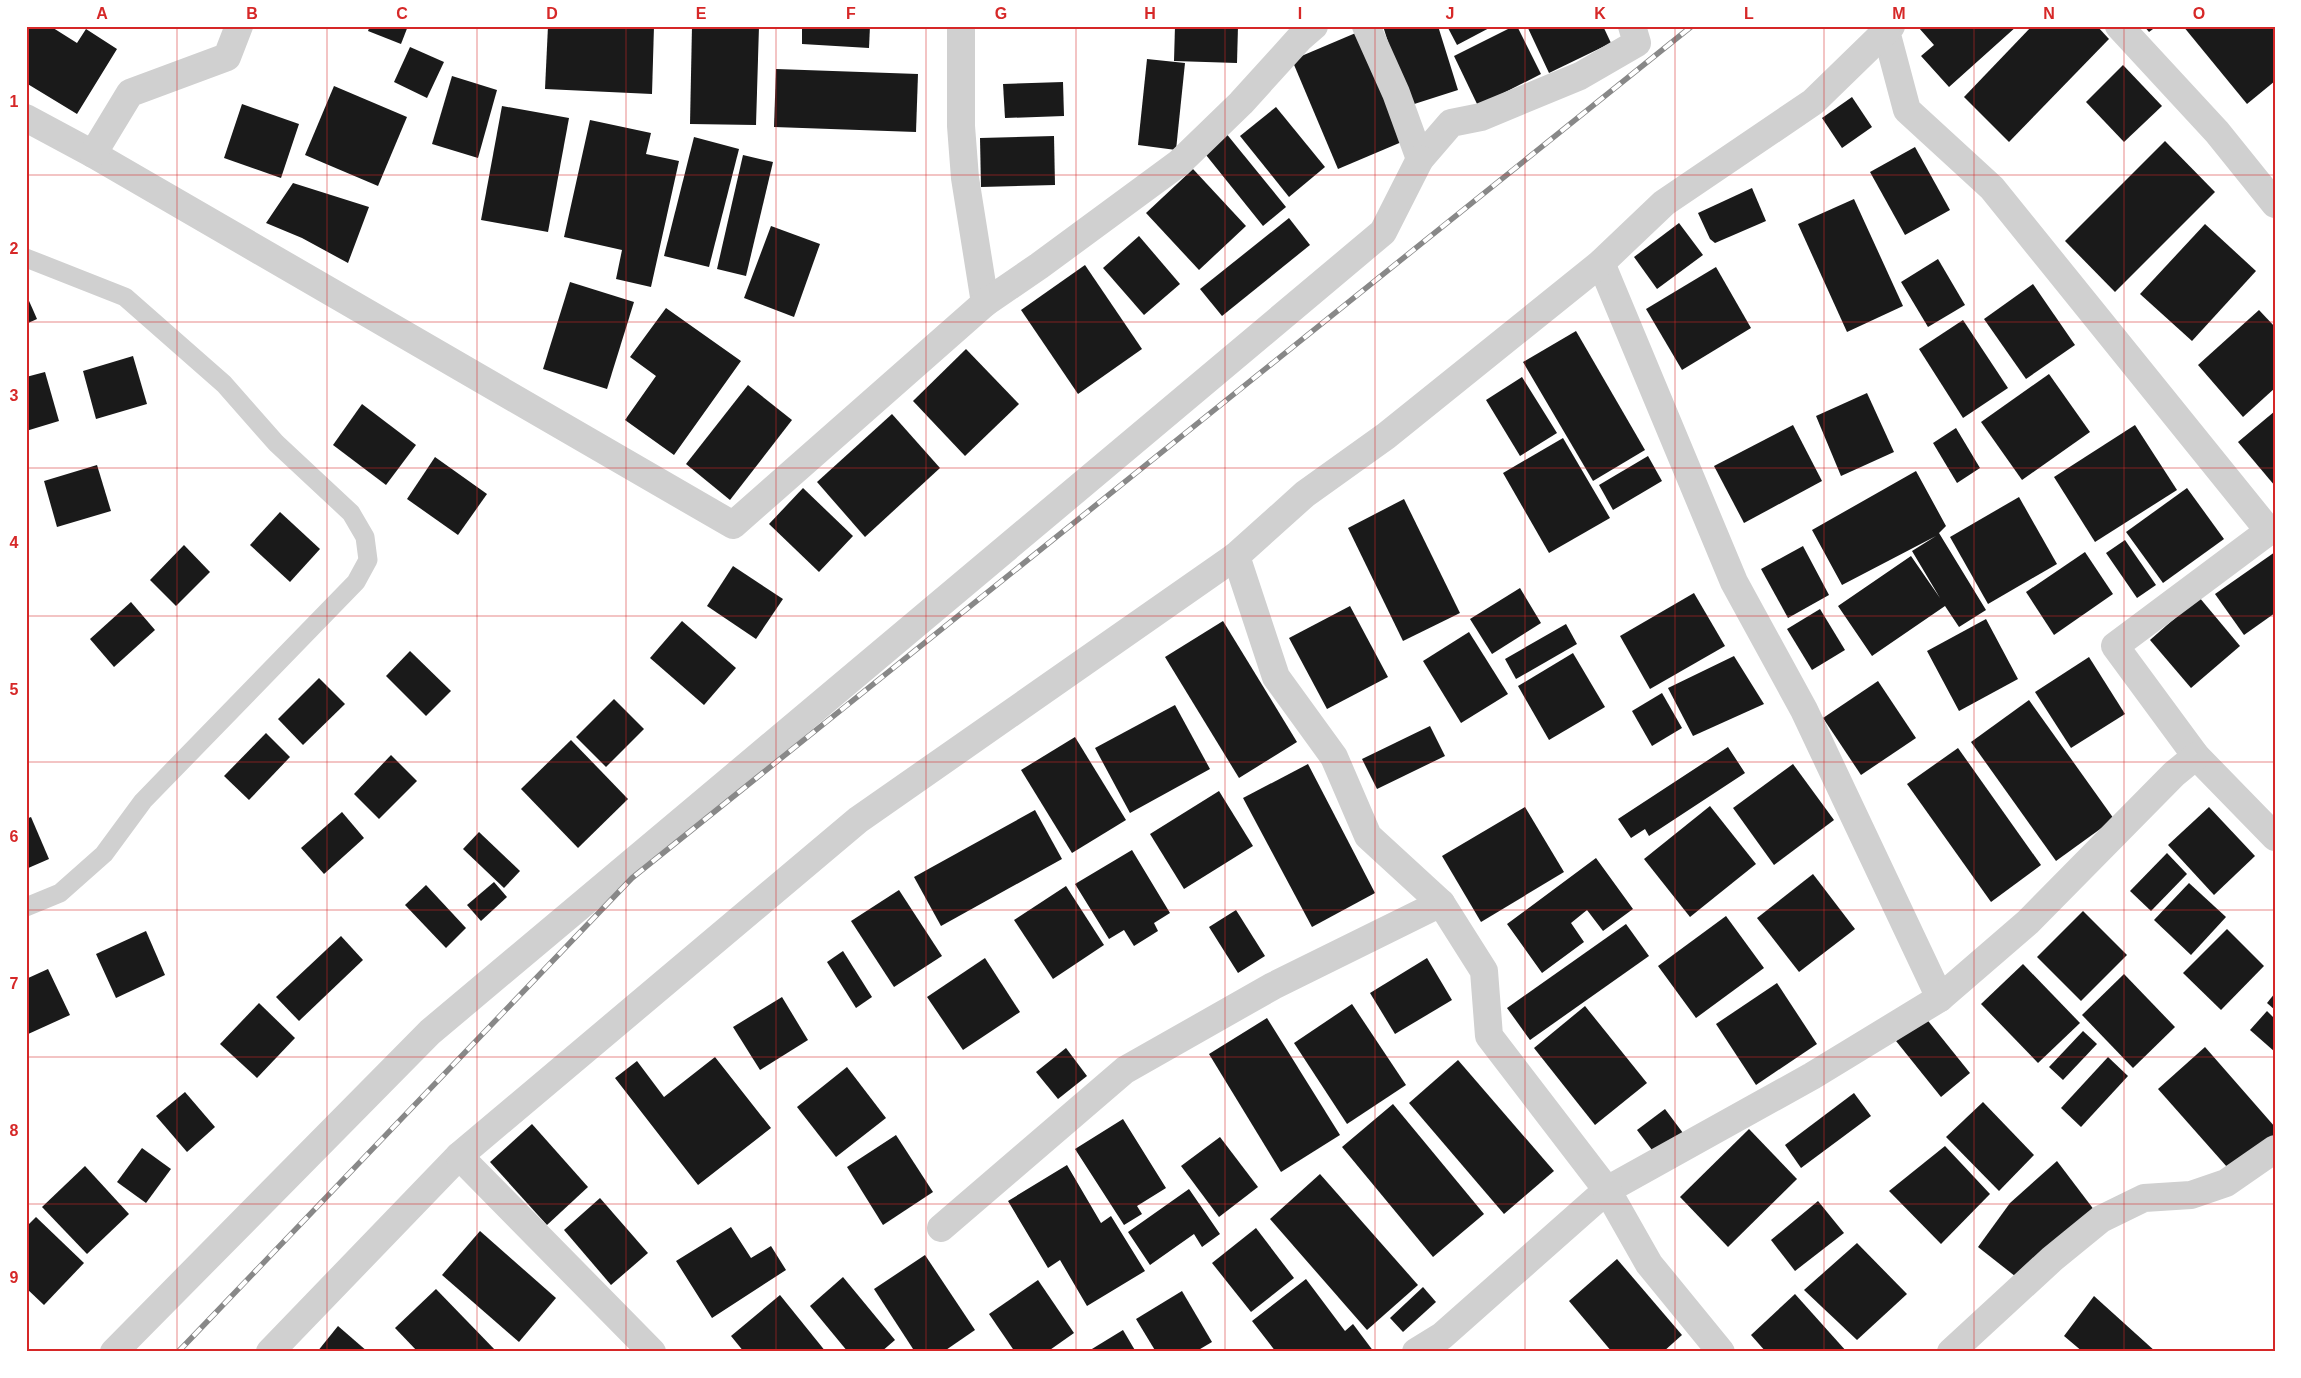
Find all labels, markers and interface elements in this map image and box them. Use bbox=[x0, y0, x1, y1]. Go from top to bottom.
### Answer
text: A bbox=[96, 5, 108, 22]
text: B bbox=[246, 5, 258, 22]
text: C bbox=[396, 5, 408, 22]
text: D bbox=[546, 5, 558, 22]
text: E bbox=[696, 5, 707, 22]
text: F bbox=[846, 5, 856, 22]
text: G bbox=[995, 5, 1007, 22]
text: H bbox=[1144, 5, 1156, 22]
text: I bbox=[1298, 5, 1302, 22]
text: J bbox=[1446, 5, 1454, 22]
text: K bbox=[1594, 5, 1606, 22]
text: L bbox=[1744, 5, 1754, 22]
text: M bbox=[1892, 5, 1906, 22]
text: N bbox=[2043, 5, 2055, 22]
text: O bbox=[2193, 5, 2205, 22]
text: 1 bbox=[10, 93, 19, 110]
text: 2 bbox=[10, 240, 19, 257]
text: 3 bbox=[10, 387, 19, 404]
text: 4 bbox=[10, 534, 19, 551]
text: 5 bbox=[10, 681, 19, 698]
text: 6 bbox=[10, 828, 19, 845]
text: 7 bbox=[10, 975, 19, 992]
text: 8 bbox=[10, 1122, 19, 1139]
text: 9 bbox=[10, 1269, 19, 1286]

